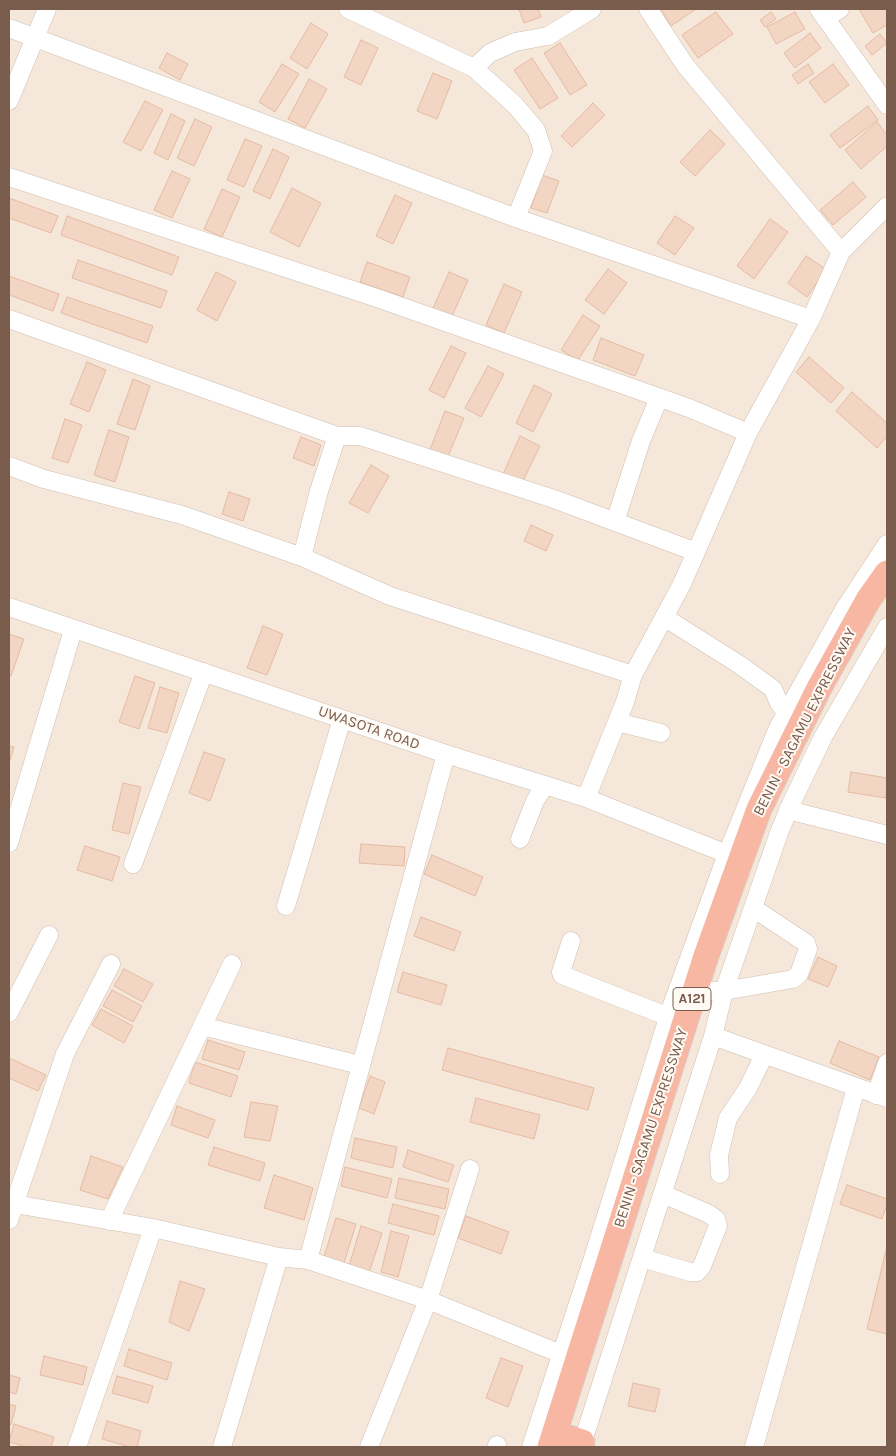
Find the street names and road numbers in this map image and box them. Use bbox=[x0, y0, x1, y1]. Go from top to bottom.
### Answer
street label: BENIN - SAGAMU EXPRESSWAY bbox=[750, 625, 860, 819]
street label: UWASOTA ROAD bbox=[316, 702, 422, 754]
road number: A121 bbox=[673, 988, 711, 1011]
street label: BENIN - SAGAMU EXPRESSWAY bbox=[610, 1026, 692, 1230]

